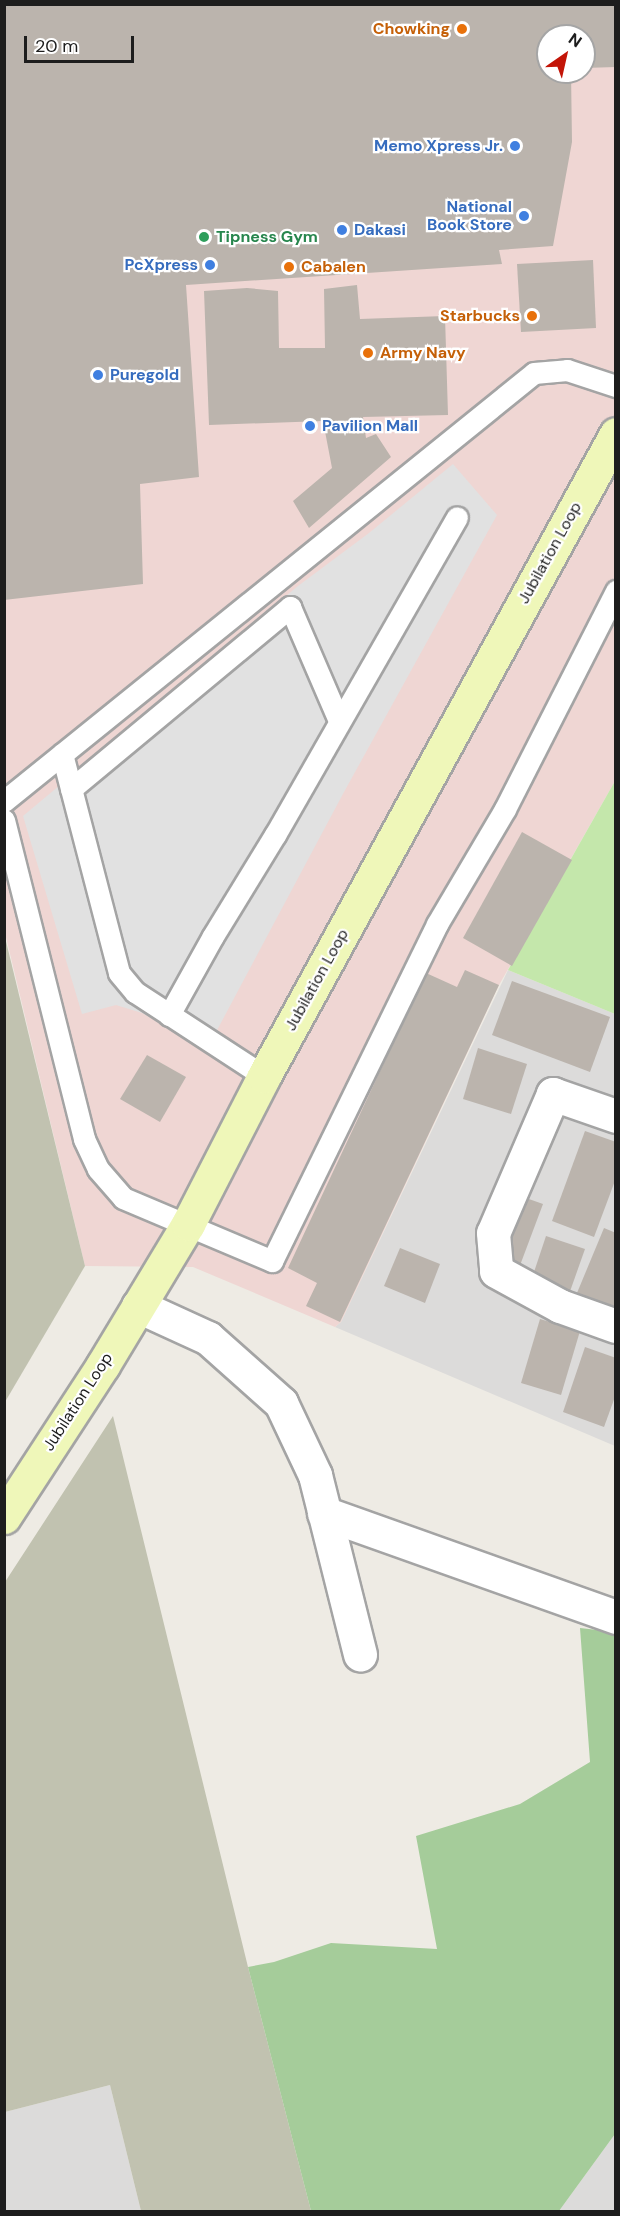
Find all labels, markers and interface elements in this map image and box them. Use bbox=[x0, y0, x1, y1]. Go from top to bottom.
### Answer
place label: Chowking bbox=[373, 19, 450, 39]
marker: Chowking bbox=[455, 22, 469, 36]
scale bar bbox=[27, 24, 136, 62]
north arrow bbox=[536, 24, 596, 84]
text: N bbox=[565, 28, 586, 52]
text: 20 m bbox=[35, 34, 78, 58]
place label: Memo Xpress Jr. bbox=[374, 136, 503, 156]
marker: Memo Xpress Jr. bbox=[508, 139, 522, 153]
place label: National Book Store bbox=[427, 197, 512, 235]
marker: National Book Store bbox=[517, 209, 531, 223]
place label: Dakasi bbox=[354, 220, 406, 240]
marker: Dakasi bbox=[335, 223, 349, 237]
place label: Tipness Gym bbox=[216, 227, 318, 247]
marker: Tipness Gym bbox=[197, 230, 211, 244]
place label: PcXpress bbox=[125, 255, 198, 275]
place label: Cabalen bbox=[301, 257, 366, 277]
marker: PcXpress bbox=[203, 258, 217, 272]
marker: Cabalen bbox=[282, 260, 296, 274]
place label: Starbucks bbox=[440, 306, 520, 326]
marker: Starbucks bbox=[525, 309, 539, 323]
place label: Army Navy bbox=[380, 343, 466, 363]
marker: Army Navy bbox=[361, 346, 375, 360]
place label: Puregold bbox=[110, 365, 179, 385]
marker: Puregold bbox=[91, 368, 105, 382]
place label: Pavilion Mall bbox=[322, 416, 418, 436]
marker: Pavilion Mall bbox=[303, 419, 317, 433]
street label: Jubilation Loop bbox=[514, 499, 586, 607]
street label: Jubilation Loop bbox=[281, 926, 353, 1034]
street label: Jubilation Loop bbox=[39, 1349, 117, 1455]

